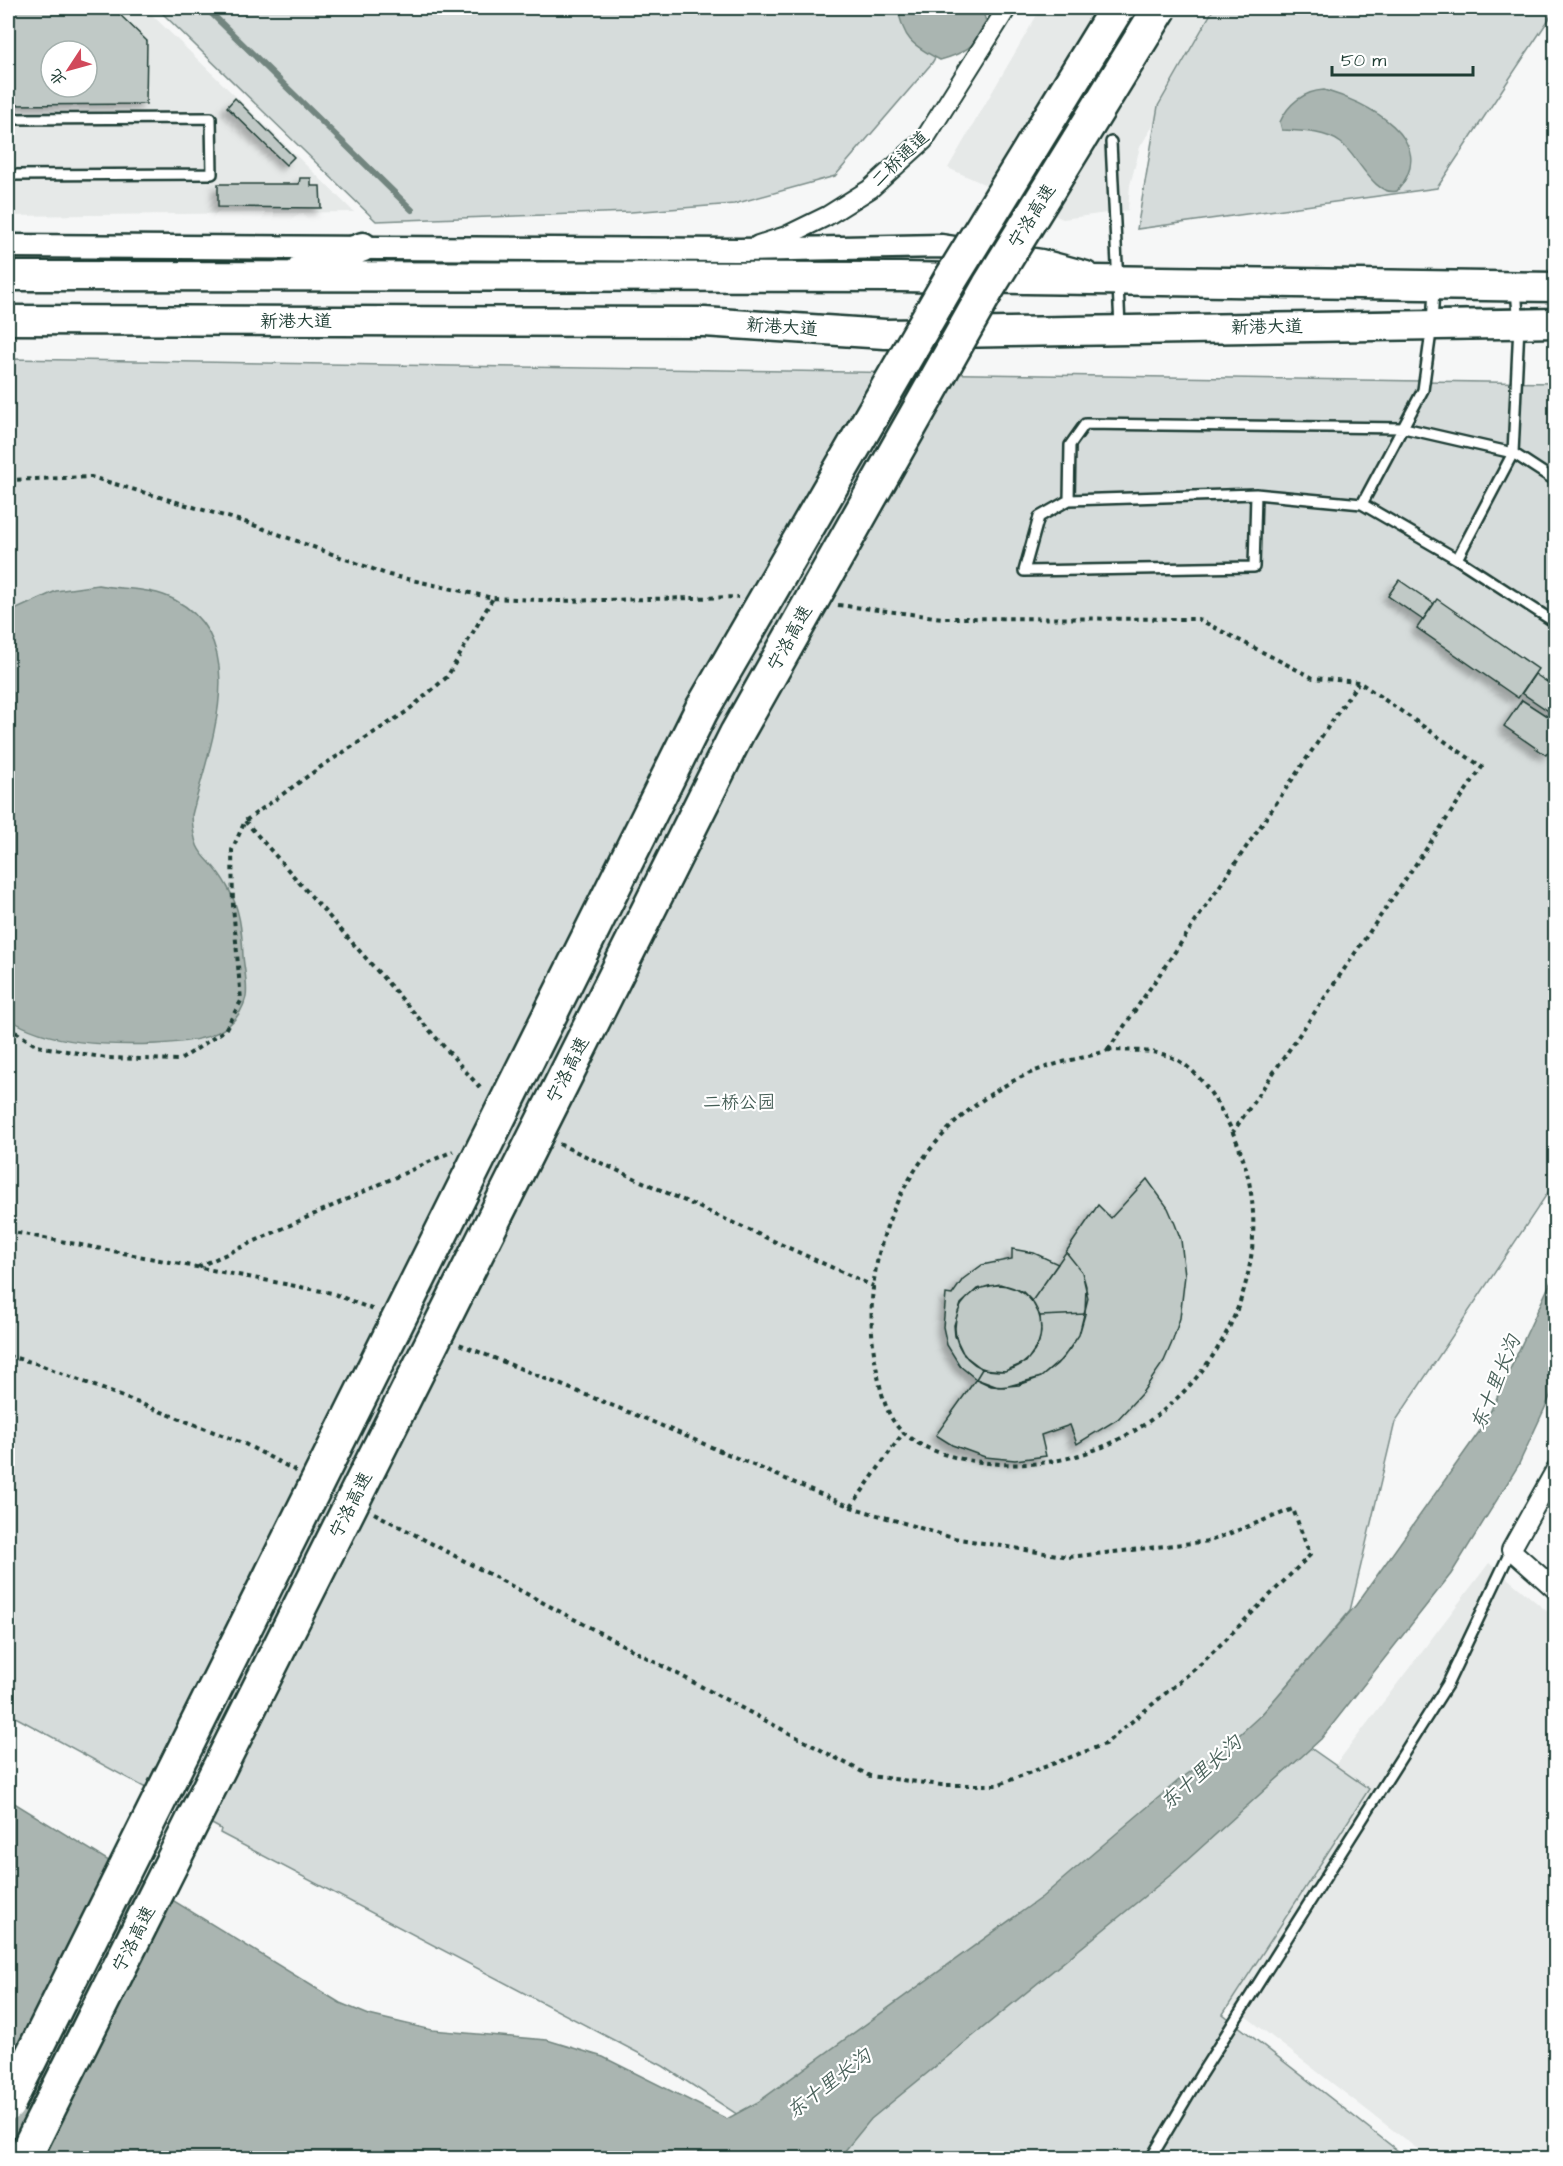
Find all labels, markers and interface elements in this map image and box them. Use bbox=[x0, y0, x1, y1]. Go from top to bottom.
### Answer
north arrow bbox=[39, 39, 99, 99]
scale bar bbox=[1332, 39, 1473, 77]
text: 50 m bbox=[1341, 48, 1386, 73]
text: 北 bbox=[44, 64, 71, 90]
street label: 二桥通道 bbox=[865, 125, 935, 193]
street label: 宁洛高速 bbox=[1002, 179, 1062, 253]
street label: 新港大道 bbox=[260, 309, 332, 334]
street label: 新港大道 bbox=[745, 312, 819, 342]
street label: 新港大道 bbox=[1231, 314, 1303, 340]
street label: 宁洛高速 bbox=[762, 600, 818, 676]
street label: 宁洛高速 bbox=[541, 1032, 595, 1108]
park label: 二桥公园 bbox=[703, 1090, 775, 1115]
water label: 东十里长沟 bbox=[1464, 1330, 1528, 1435]
street label: 宁洛高速 bbox=[324, 1467, 378, 1543]
water label: 东十里长沟 bbox=[1154, 1728, 1249, 1816]
street label: 宁洛高速 bbox=[107, 1901, 161, 1977]
water label: 东十里长沟 bbox=[781, 2042, 879, 2125]

